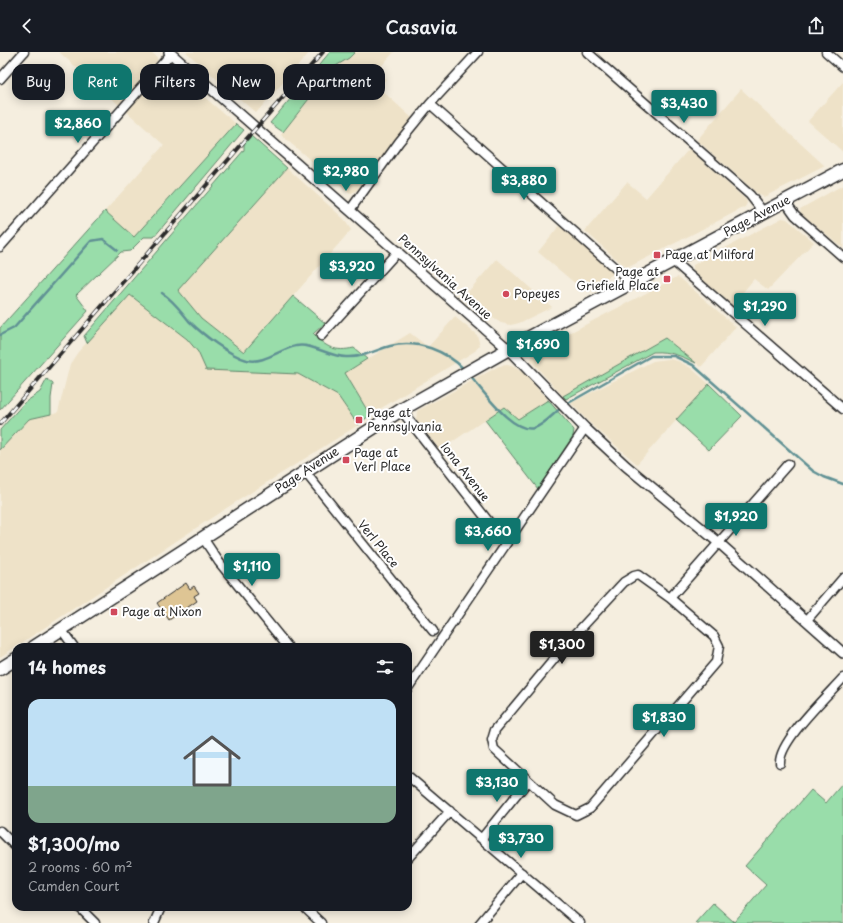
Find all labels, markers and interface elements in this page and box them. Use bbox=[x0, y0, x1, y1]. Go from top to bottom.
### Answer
text: Casavia bbox=[386, 13, 457, 40]
icon: back bbox=[16, 15, 38, 37]
icon: share bbox=[805, 15, 827, 37]
chip: Buy bbox=[12, 64, 65, 100]
chip: Rent bbox=[73, 64, 132, 100]
chip: Filters bbox=[140, 64, 209, 100]
chip: New bbox=[217, 64, 275, 100]
chip: Apartment bbox=[283, 64, 385, 100]
pin: $3,430 bbox=[651, 90, 717, 124]
text: $3,430 bbox=[660, 93, 708, 112]
pin: $2,860 bbox=[45, 110, 111, 144]
text: $2,860 bbox=[54, 113, 102, 132]
pin: $2,980 bbox=[313, 158, 379, 192]
text: $2,980 bbox=[323, 161, 369, 180]
pin: $3,880 bbox=[491, 167, 557, 201]
text: $3,880 bbox=[501, 170, 547, 189]
street label: Page Avenue bbox=[720, 190, 793, 240]
street label: Pennsylvania Avenue bbox=[395, 229, 497, 324]
place label: Page at Milford bbox=[665, 245, 754, 263]
marker: Page at Milford bbox=[652, 250, 662, 260]
pin: $3,920 bbox=[319, 253, 385, 287]
text: $3,920 bbox=[329, 256, 375, 275]
place label: Page at Griefield Place bbox=[576, 262, 659, 294]
marker: Page at Griefield Place bbox=[662, 274, 672, 284]
place label: Popeyes bbox=[514, 284, 560, 302]
marker: Popeyes bbox=[501, 289, 511, 299]
pin: $1,290 bbox=[732, 293, 798, 327]
text: $1,290 bbox=[743, 296, 787, 315]
pin: $1,690 bbox=[505, 331, 571, 365]
text: $1,690 bbox=[516, 334, 560, 353]
place label: Page at Pennsylvania bbox=[367, 403, 443, 435]
marker: Page at Pennsylvania bbox=[354, 415, 364, 425]
street label: Iona Avenue bbox=[437, 438, 495, 505]
street label: Page Avenue bbox=[271, 441, 342, 497]
place label: Page at Verl Place bbox=[354, 443, 411, 475]
marker: Page at Verl Place bbox=[341, 455, 351, 465]
pin: $1,920 bbox=[703, 503, 769, 537]
text: $1,920 bbox=[714, 506, 758, 525]
street label: Verl Place bbox=[354, 516, 404, 571]
pin: $3,660 bbox=[455, 518, 521, 552]
text: $3,660 bbox=[465, 521, 512, 540]
pin: $1,110 bbox=[219, 553, 285, 587]
text: $1,110 bbox=[233, 556, 271, 575]
place label: Page at Nixon bbox=[122, 602, 202, 620]
marker: Page at Nixon bbox=[109, 607, 119, 617]
pin: $1,300 bbox=[529, 631, 595, 665]
text: $1,300 bbox=[539, 634, 585, 653]
text: 14 homes bbox=[28, 654, 106, 680]
icon: filters bbox=[374, 656, 396, 678]
pin: $1,830 bbox=[631, 704, 697, 738]
text: $1,830 bbox=[642, 707, 686, 726]
icon: home bbox=[176, 725, 248, 797]
pin: $3,130 bbox=[464, 769, 530, 803]
text: $3,130 bbox=[476, 772, 518, 791]
pin: $3,730 bbox=[488, 825, 554, 859]
text: $3,730 bbox=[498, 828, 544, 847]
text: $1,300/mo bbox=[28, 831, 120, 857]
text: 2 rooms · 60 m² bbox=[28, 857, 133, 876]
text: Camden Court bbox=[28, 876, 119, 895]

